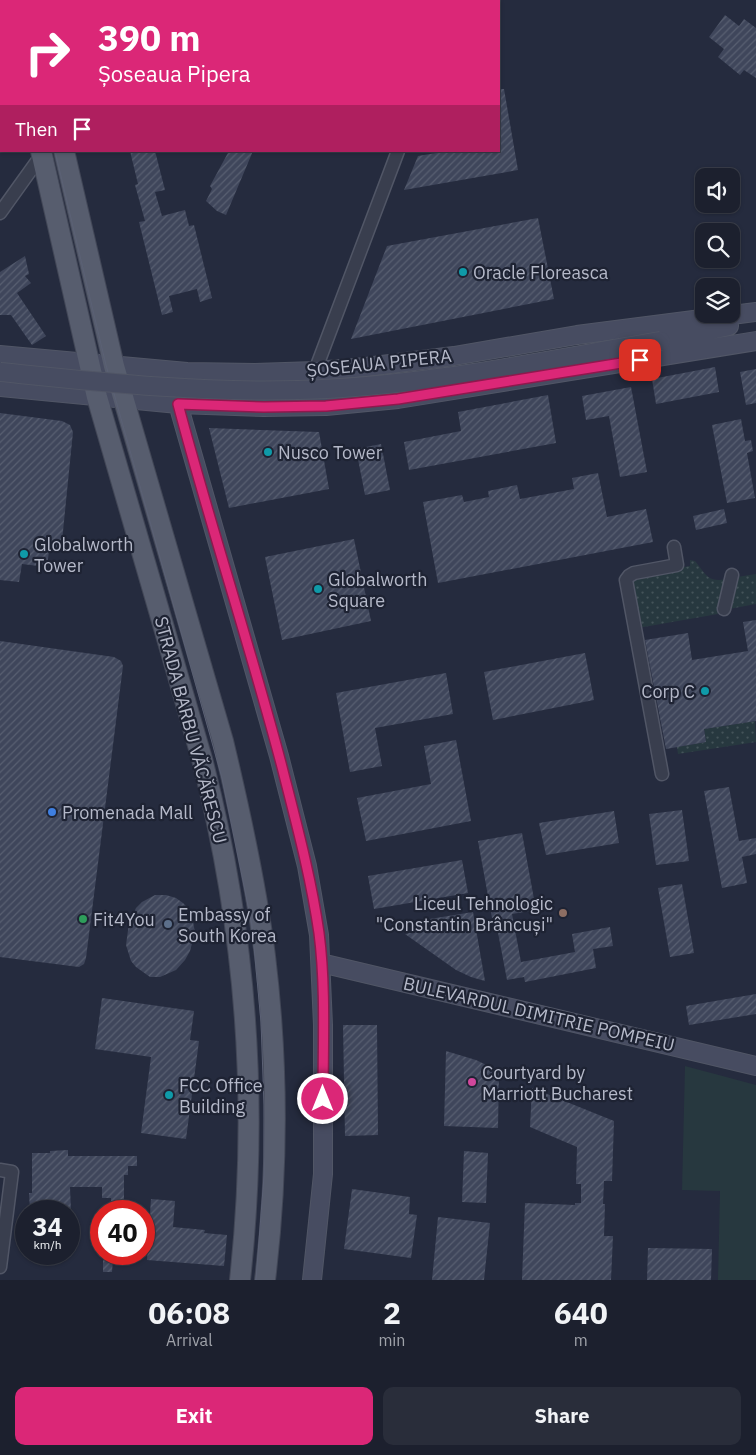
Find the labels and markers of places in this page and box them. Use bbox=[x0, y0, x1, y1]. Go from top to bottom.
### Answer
place label: Oracle Floreasca bbox=[473, 261, 609, 284]
marker: Oracle Floreasca bbox=[457, 266, 469, 278]
pin bbox=[619, 339, 661, 381]
place label: Nusco Tower bbox=[278, 441, 383, 464]
marker: Nusco Tower bbox=[262, 446, 274, 458]
place label: Globalworth Tower bbox=[34, 533, 133, 577]
marker: Globalworth Tower bbox=[18, 548, 30, 560]
place label: Globalworth Square bbox=[328, 568, 427, 612]
marker: Globalworth Square bbox=[312, 583, 324, 595]
place label: Corp C bbox=[641, 680, 695, 703]
marker: Corp C bbox=[699, 685, 711, 697]
place label: Promenada Mall bbox=[62, 801, 193, 824]
marker: Promenada Mall bbox=[46, 806, 58, 818]
place label: Liceul Tehnologic "Constantin Brâncuși" bbox=[376, 892, 553, 936]
place label: Embassy of South Korea bbox=[178, 903, 277, 947]
marker: Liceul Tehnologic "Constantin Brâncuși" bbox=[557, 907, 569, 919]
place label: Fit4You bbox=[93, 908, 155, 931]
marker: Fit4You bbox=[77, 913, 89, 925]
marker: Embassy of South Korea bbox=[162, 918, 174, 930]
place label: Courtyard by Marriott Bucharest bbox=[482, 1061, 633, 1105]
place label: FCC Office Building bbox=[179, 1074, 263, 1118]
marker: Courtyard by Marriott Bucharest bbox=[466, 1076, 478, 1088]
marker: FCC Office Building bbox=[163, 1089, 175, 1101]

